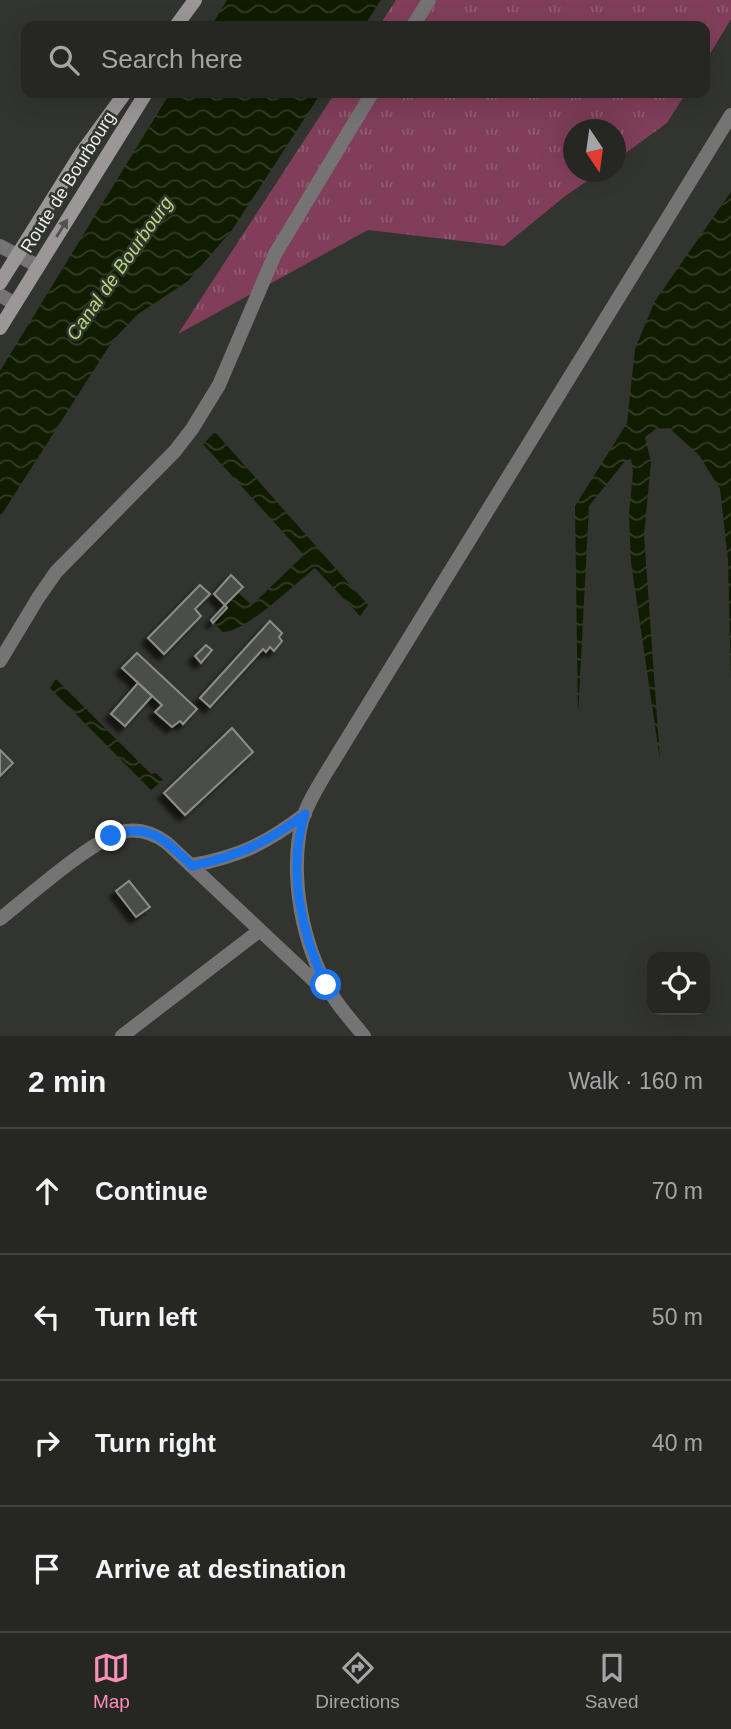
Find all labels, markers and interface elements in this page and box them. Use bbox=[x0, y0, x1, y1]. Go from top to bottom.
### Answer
search box bbox=[21, 21, 710, 98]
icon: search bbox=[45, 41, 83, 79]
text: Search here bbox=[101, 44, 243, 74]
street label: Route de Bourbourg bbox=[17, 108, 119, 256]
north arrow bbox=[563, 119, 626, 182]
water label: Canal de Bourbourg bbox=[62, 192, 177, 344]
one-way arrow bbox=[55, 219, 68, 238]
route end bbox=[95, 820, 126, 851]
map controls bbox=[647, 952, 710, 1015]
button: locate bbox=[647, 952, 710, 1015]
route start bbox=[310, 969, 341, 1000]
text: 2 min bbox=[28, 1065, 106, 1098]
text: Walk · 160 m bbox=[568, 1068, 703, 1094]
icon: ahead bbox=[28, 1172, 66, 1210]
text: Continue bbox=[95, 1176, 208, 1206]
text: 70 m bbox=[652, 1178, 703, 1204]
icon: left bbox=[28, 1298, 66, 1336]
text: Turn left bbox=[95, 1302, 197, 1332]
text: 50 m bbox=[652, 1304, 703, 1330]
icon: right bbox=[28, 1424, 66, 1462]
text: Turn right bbox=[95, 1428, 216, 1458]
text: 40 m bbox=[652, 1430, 703, 1456]
icon: arrive bbox=[28, 1550, 66, 1588]
text: Arrive at destination bbox=[95, 1554, 346, 1584]
tab: Map bbox=[92, 1649, 130, 1713]
tab: Directions bbox=[315, 1649, 400, 1713]
tab: Saved bbox=[585, 1649, 639, 1713]

